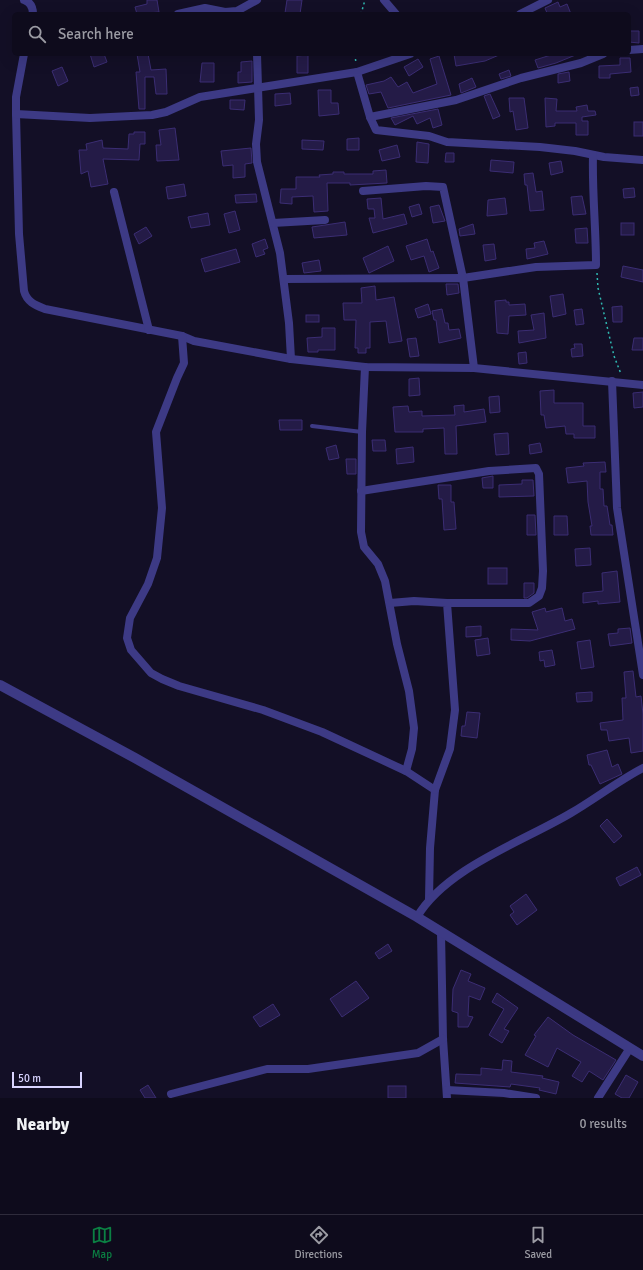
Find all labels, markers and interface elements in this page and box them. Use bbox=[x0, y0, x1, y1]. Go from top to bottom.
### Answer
search box bbox=[12, 12, 631, 56]
icon: search bbox=[26, 23, 48, 45]
text: Search here bbox=[58, 25, 134, 43]
scale bar bbox=[12, 1070, 82, 1089]
text: 50 m bbox=[18, 1072, 41, 1085]
text: Nearby bbox=[16, 1114, 69, 1135]
text: 0 results bbox=[579, 1116, 627, 1132]
tab: Map bbox=[91, 1224, 113, 1261]
tab: Directions bbox=[295, 1224, 343, 1261]
tab: Saved bbox=[524, 1224, 552, 1261]

